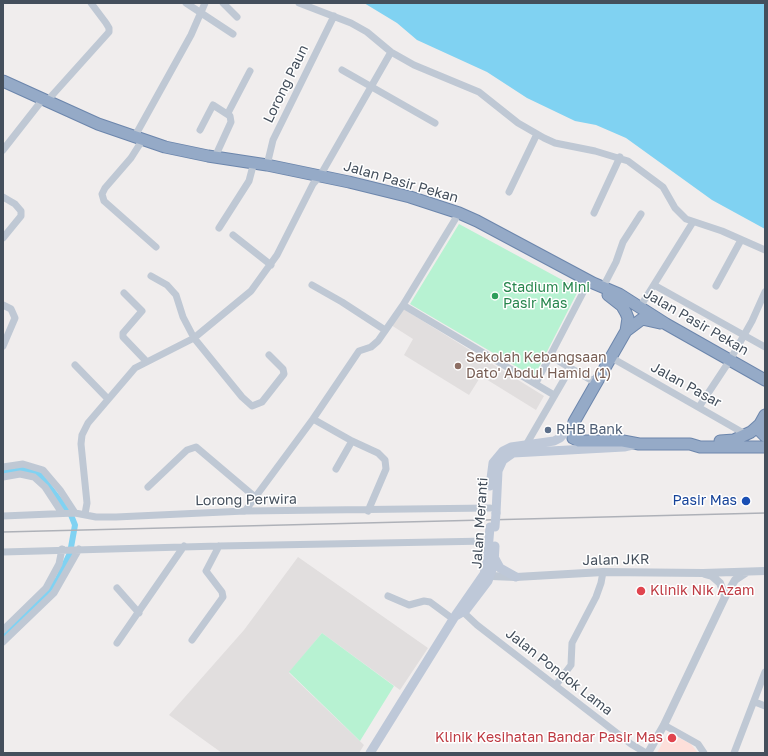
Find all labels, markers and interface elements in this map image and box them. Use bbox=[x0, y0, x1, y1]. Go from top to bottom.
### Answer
street label: Lorong Paun bbox=[260, 42, 312, 126]
street label: Jalan Pasir Pekan bbox=[342, 158, 460, 206]
place label: Stadium Mini Pasir Mas bbox=[503, 280, 590, 312]
street label: Jalan Pasir Pekan bbox=[640, 285, 752, 359]
marker: Stadium Mini Pasir Mas bbox=[490, 291, 500, 301]
place label: Sekolah Kebangsaan Dato' Abdul Hamid (1) bbox=[466, 350, 611, 382]
street label: Jalan Pasar bbox=[648, 359, 724, 411]
marker: Sekolah Kebangsaan Dato' Abdul Hamid (1) bbox=[453, 361, 463, 371]
place label: RHB Bank bbox=[556, 422, 623, 438]
marker: RHB Bank bbox=[543, 425, 553, 435]
street label: Jalan Meranti bbox=[468, 477, 492, 569]
street label: Lorong Perwira bbox=[195, 491, 297, 509]
place label: Pasir Mas bbox=[673, 493, 737, 509]
marker: Pasir Mas bbox=[740, 495, 752, 507]
street label: Jalan JKR bbox=[582, 551, 650, 569]
place label: Klinik Nik Azam bbox=[650, 583, 754, 599]
marker: Klinik Nik Azam bbox=[635, 585, 647, 597]
street label: Jalan Pondok Lama bbox=[502, 625, 616, 719]
place label: Klinik Kesihatan Bandar Pasir Mas bbox=[435, 730, 663, 746]
marker: Klinik Kesihatan Bandar Pasir Mas bbox=[666, 732, 678, 744]

